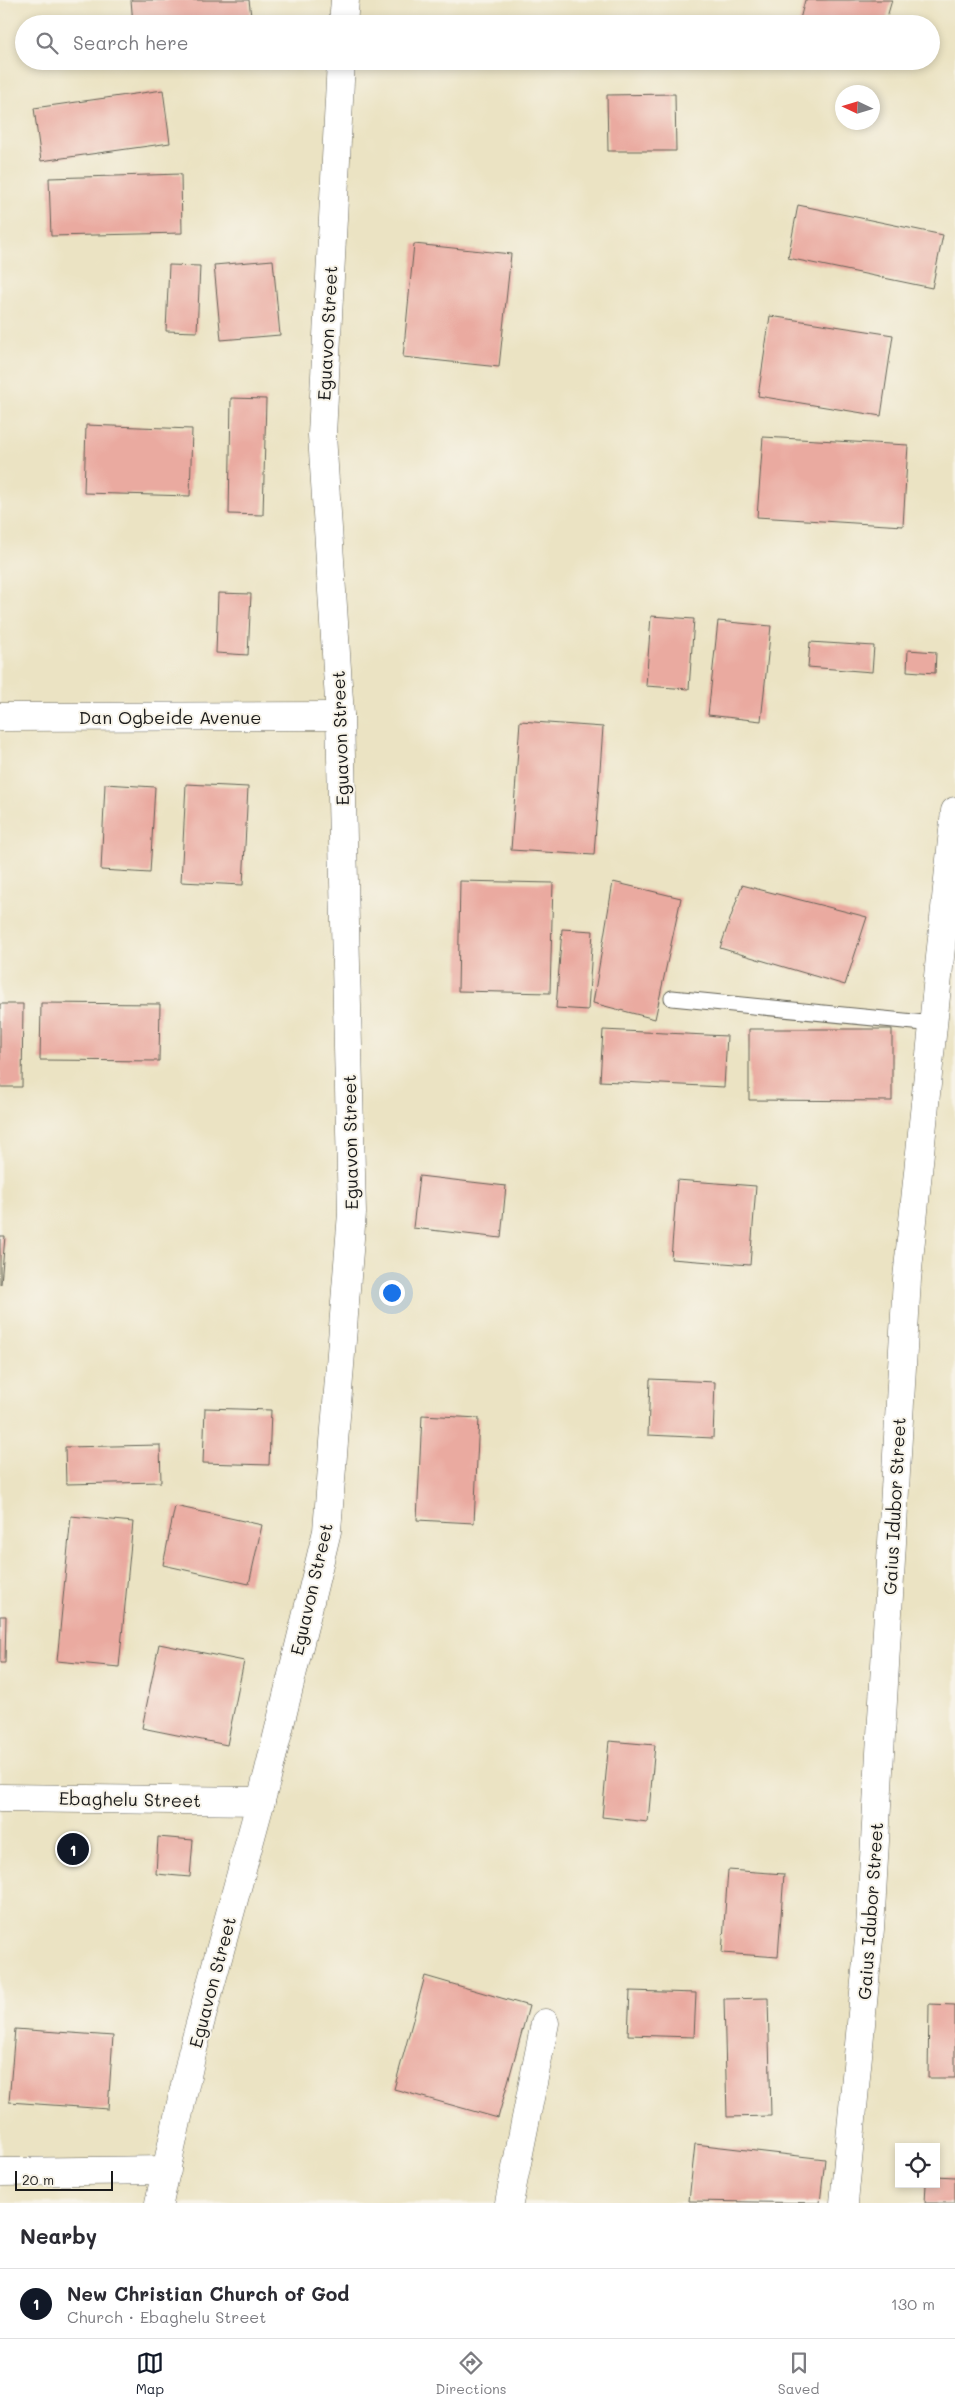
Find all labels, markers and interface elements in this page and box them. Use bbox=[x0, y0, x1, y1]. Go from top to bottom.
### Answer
search box bbox=[15, 15, 940, 70]
icon: search bbox=[33, 29, 61, 57]
text: Search here bbox=[73, 30, 189, 55]
north arrow bbox=[835, 85, 880, 130]
street label: Eguavon Street bbox=[311, 265, 343, 401]
street label: Eguavon Street bbox=[326, 670, 354, 806]
street label: Dan Ogbeide Avenue bbox=[79, 705, 261, 729]
street label: Eguavon Street bbox=[337, 1074, 363, 1210]
your location bbox=[379, 1280, 405, 1306]
street label: Gaius Idubor Street bbox=[877, 1417, 911, 1595]
street label: Eguavon Street bbox=[284, 1521, 338, 1657]
street label: Ebaghelu Street bbox=[59, 1786, 201, 1812]
street label: Gaius Idubor Street bbox=[852, 1821, 888, 2001]
pin: 1 bbox=[57, 1830, 89, 1868]
street label: Eguavon Street bbox=[183, 1914, 241, 2050]
map controls bbox=[895, 2143, 940, 2188]
button: locate bbox=[895, 2143, 940, 2188]
scale bar bbox=[15, 2168, 112, 2191]
text: 20 m bbox=[22, 2170, 54, 2189]
text: Nearby bbox=[20, 2222, 97, 2249]
text: New Christian Church of God bbox=[67, 2281, 349, 2306]
text: 1 bbox=[32, 2293, 40, 2314]
text: 130 m bbox=[891, 2293, 935, 2314]
text: Church · Ebaghelu Street bbox=[67, 2306, 266, 2327]
tab: Map bbox=[136, 2349, 164, 2398]
tab: Directions bbox=[435, 2349, 507, 2398]
tab: Saved bbox=[778, 2349, 819, 2398]

